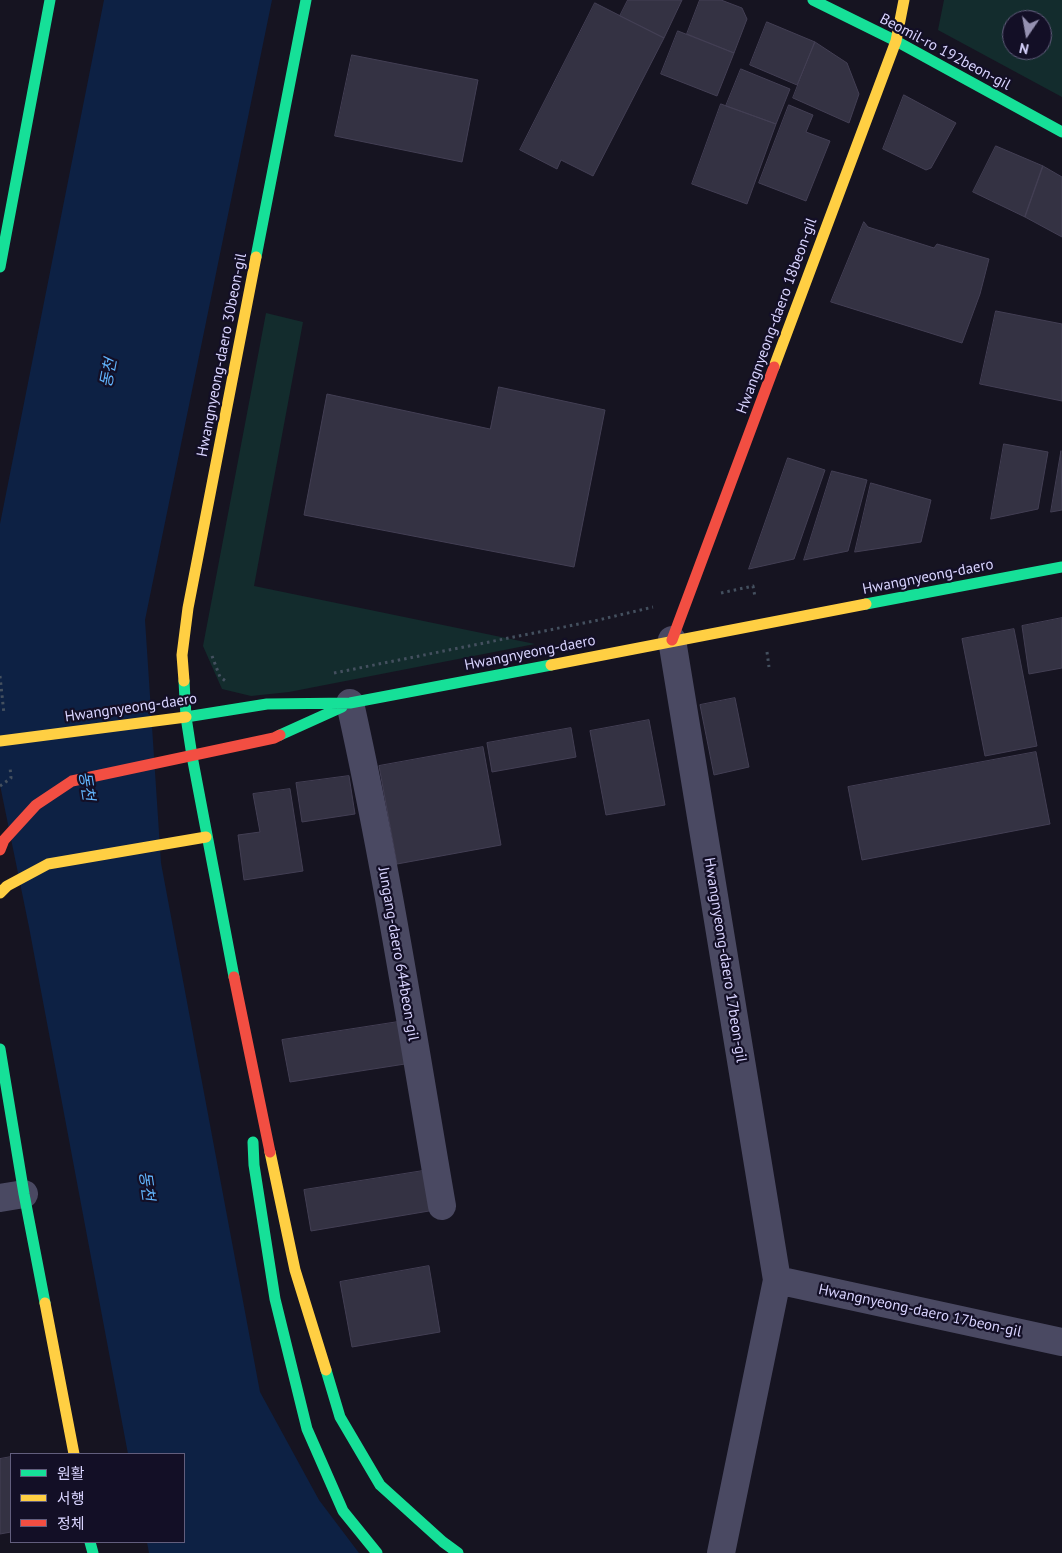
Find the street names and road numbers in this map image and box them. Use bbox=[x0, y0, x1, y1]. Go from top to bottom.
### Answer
street label: Beomil-ro 192beon-gil bbox=[877, 10, 1013, 94]
street label: Hwangnyeong-daero 18beon-gil bbox=[733, 216, 821, 416]
street label: Hwangnyeong-daero 30beon-gil bbox=[193, 252, 251, 458]
street label: Hwangnyeong-daero bbox=[861, 555, 995, 599]
street label: Hwangnyeong-daero bbox=[463, 631, 597, 675]
street label: Hwangnyeong-daero bbox=[64, 690, 198, 726]
street label: Hwangnyeong-daero 17beon-gil bbox=[700, 856, 750, 1064]
street label: Jungang-daero 644beon-gil bbox=[374, 866, 422, 1042]
street label: Hwangnyeong-daero 17beon-gil bbox=[817, 1281, 1023, 1341]

